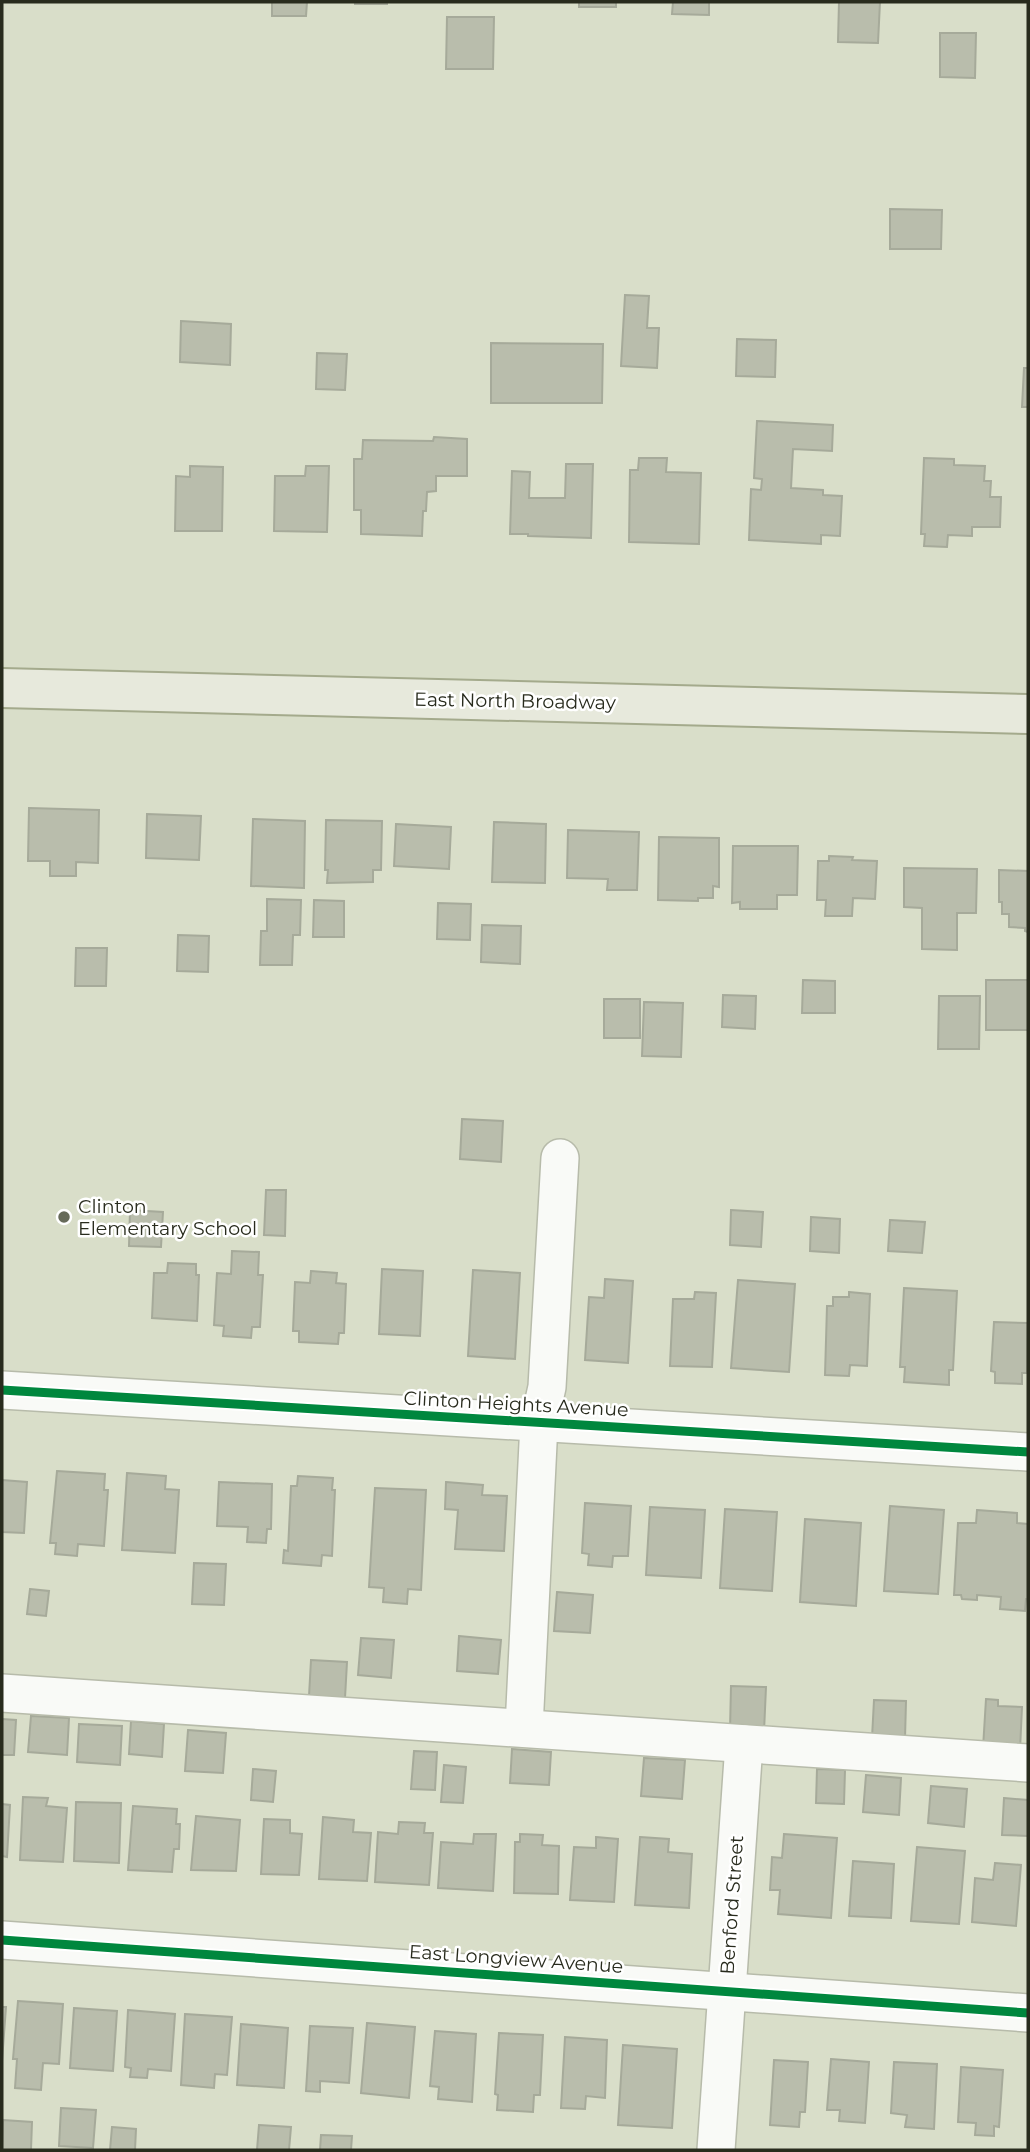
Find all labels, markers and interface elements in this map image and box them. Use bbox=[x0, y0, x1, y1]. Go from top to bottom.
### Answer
street label: East North Broadway bbox=[414, 688, 617, 714]
place label: Clinton Elementary School bbox=[78, 1195, 257, 1240]
marker: Clinton Elementary School bbox=[56, 1209, 72, 1225]
street label: Clinton Heights Avenue bbox=[403, 1387, 629, 1421]
street label: Benford Street bbox=[716, 1834, 748, 1975]
street label: East Longview Avenue bbox=[408, 1940, 624, 1978]

